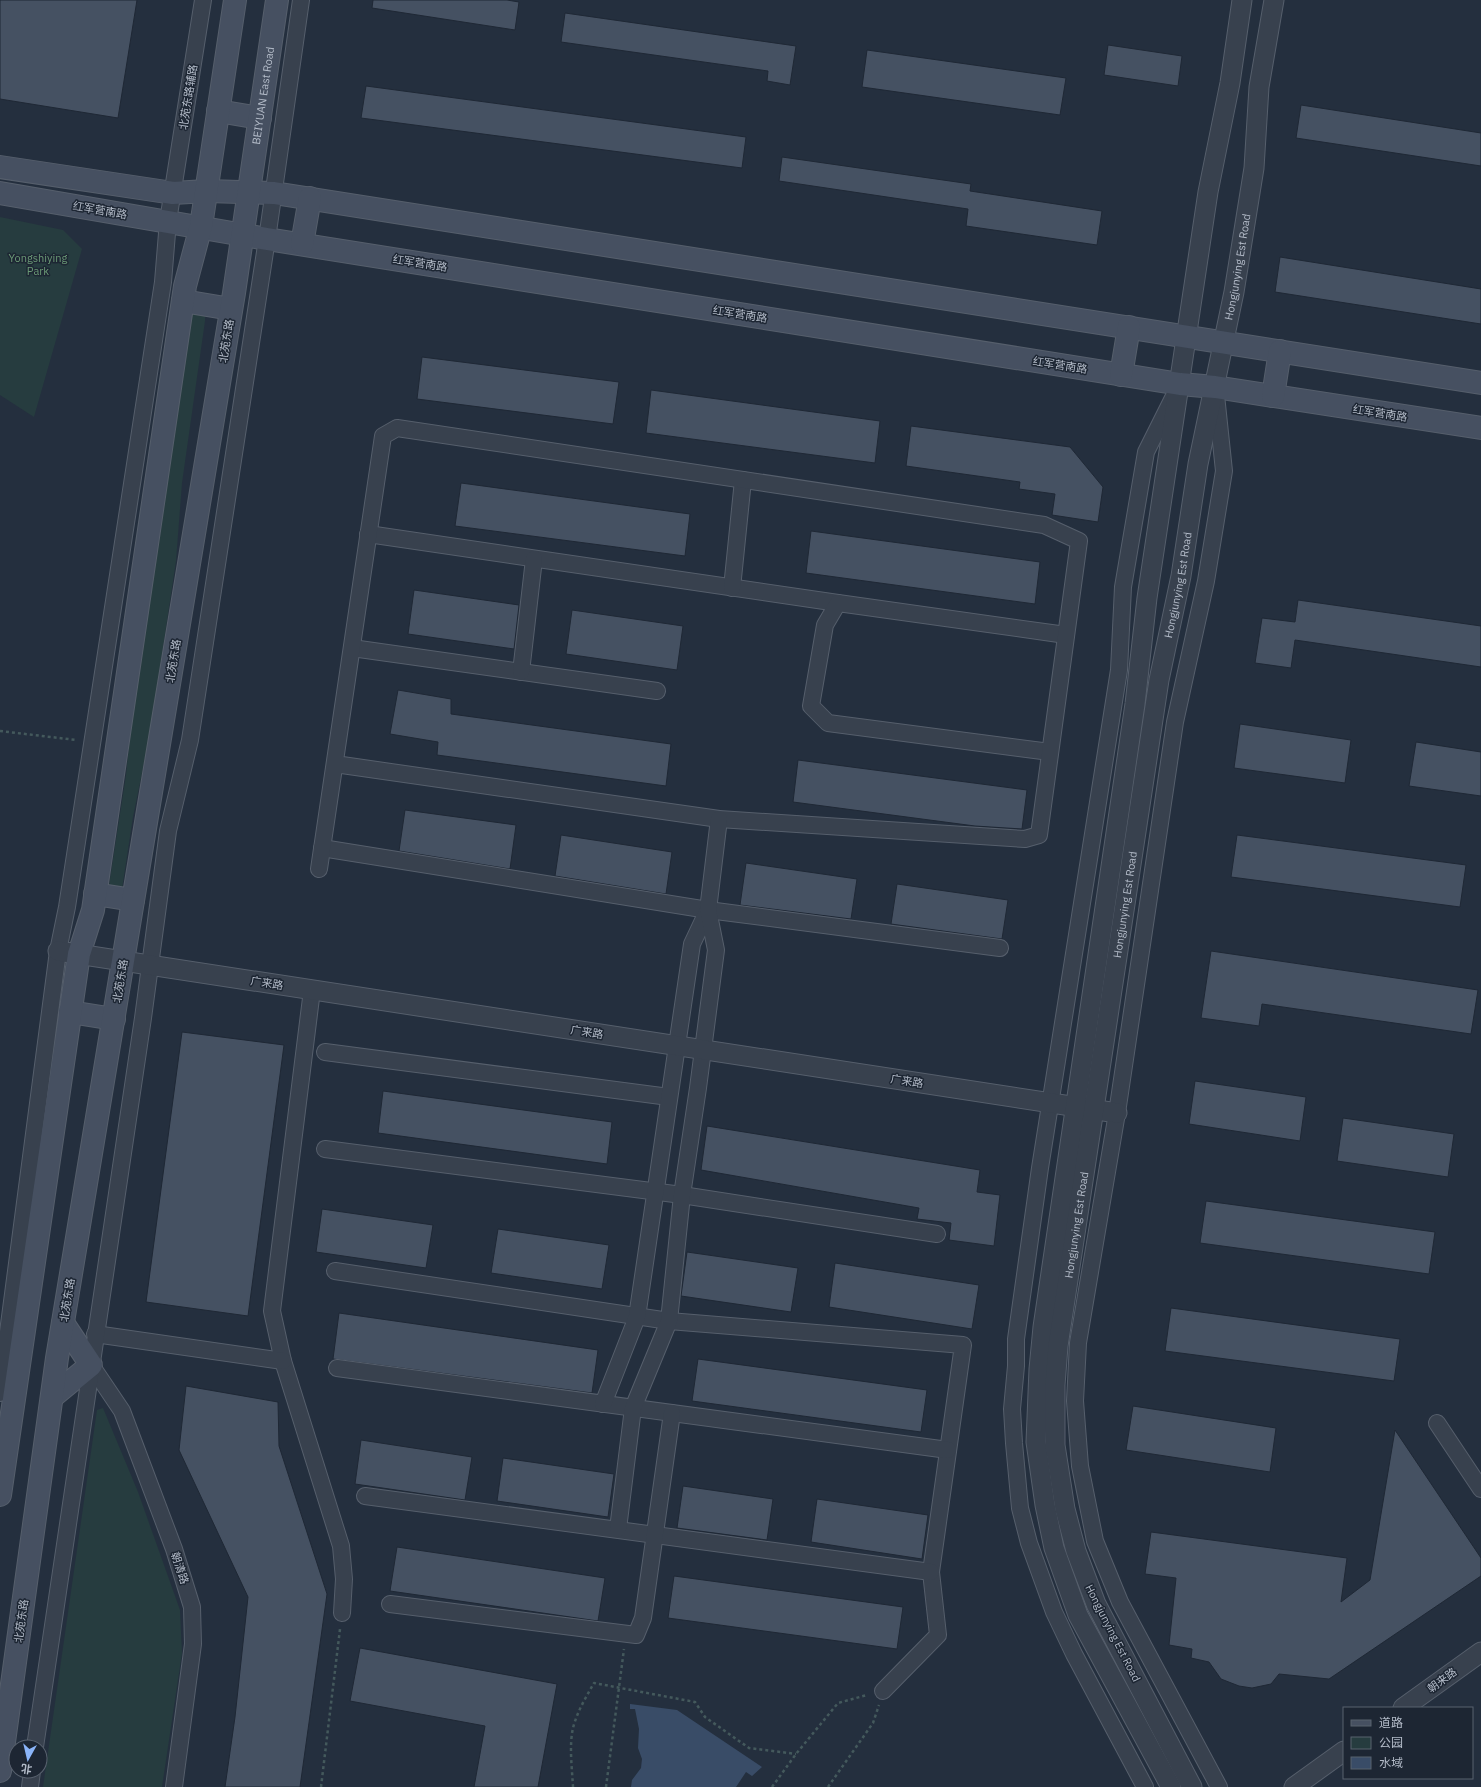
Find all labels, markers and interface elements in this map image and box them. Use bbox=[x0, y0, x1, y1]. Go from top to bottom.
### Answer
street label: BEIYUAN East Road bbox=[249, 46, 277, 145]
street label: 北苑东路辅路 bbox=[176, 63, 200, 131]
street label: 红军营南路 bbox=[72, 198, 128, 222]
street label: Hongjunying Est Road bbox=[1221, 213, 1254, 321]
park label: Yongshiying Park bbox=[9, 251, 68, 278]
street label: 红军营南路 bbox=[392, 252, 448, 274]
street label: 红军营南路 bbox=[712, 303, 768, 325]
street label: 北苑东路 bbox=[216, 318, 236, 364]
street label: 红军营南路 bbox=[1032, 354, 1088, 376]
street label: 红军营南路 bbox=[1352, 402, 1408, 424]
street label: Hongjunying Est Road bbox=[1161, 531, 1195, 639]
street label: 北苑东路 bbox=[163, 638, 183, 684]
street label: Hongjunying Est Road bbox=[1110, 850, 1140, 959]
street label: 北苑东路 bbox=[110, 958, 130, 1004]
street label: 广来路 bbox=[250, 974, 284, 992]
street label: 广来路 bbox=[570, 1023, 604, 1041]
street label: 广来路 bbox=[890, 1072, 924, 1090]
street label: Hongjunying Est Road bbox=[1061, 1171, 1091, 1279]
street label: 北苑东路 bbox=[57, 1277, 77, 1323]
street label: 朝清路 bbox=[168, 1550, 192, 1586]
street label: Hongjunying Est Road bbox=[1082, 1582, 1144, 1684]
street label: 北苑东路 bbox=[11, 1598, 31, 1644]
street label: 朝来路 bbox=[1425, 1665, 1459, 1695]
legend bbox=[1343, 1707, 1473, 1779]
text: 道路 bbox=[1379, 1715, 1403, 1730]
text: 公园 bbox=[1379, 1735, 1403, 1750]
north arrow bbox=[8, 1739, 48, 1779]
text: 水域 bbox=[1379, 1755, 1403, 1770]
text: 北 bbox=[20, 1761, 33, 1777]

